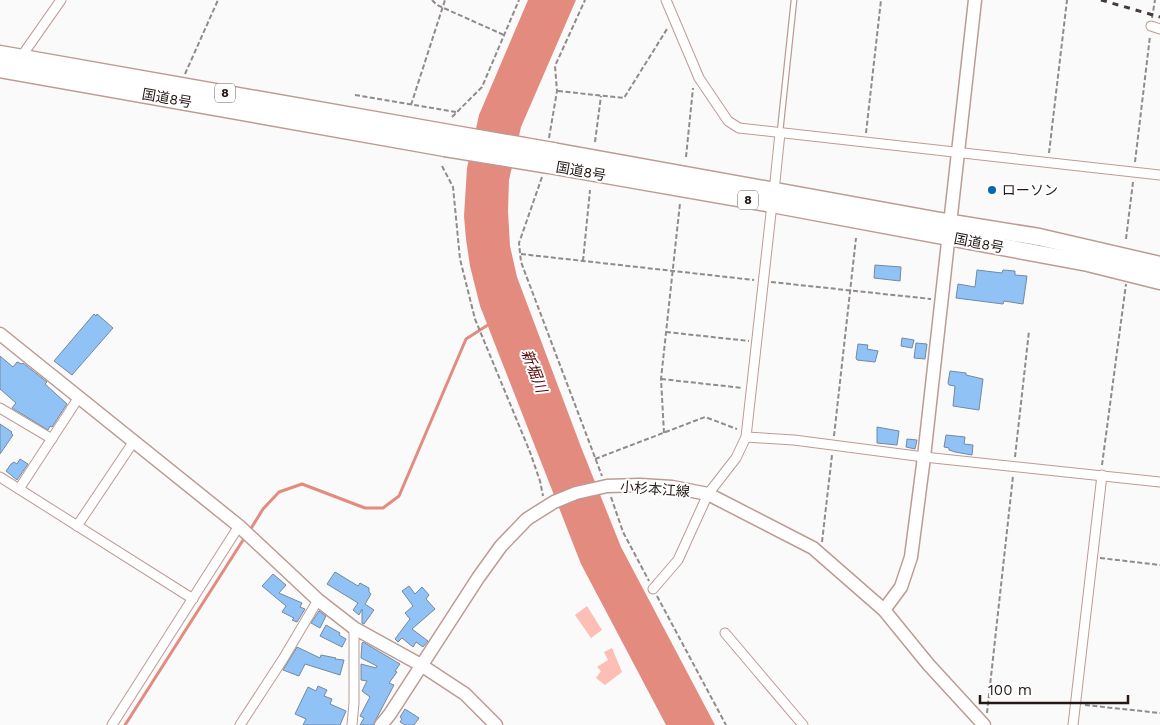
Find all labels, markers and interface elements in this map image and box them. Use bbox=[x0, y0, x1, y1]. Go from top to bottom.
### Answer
road number: 8 bbox=[215, 84, 235, 102]
street label: 国道8号 bbox=[141, 86, 193, 110]
street label: 国道8号 bbox=[555, 159, 607, 183]
place label: ローソン bbox=[1002, 182, 1058, 198]
marker: ローソン bbox=[986, 184, 998, 196]
road number: 8 bbox=[738, 190, 758, 210]
street label: 国道8号 bbox=[953, 230, 1005, 256]
water label: 新堀川 bbox=[518, 347, 551, 397]
street label: 小杉本江線 bbox=[620, 479, 690, 499]
scale bar bbox=[980, 672, 1128, 704]
text: 100 m bbox=[988, 681, 1032, 699]

